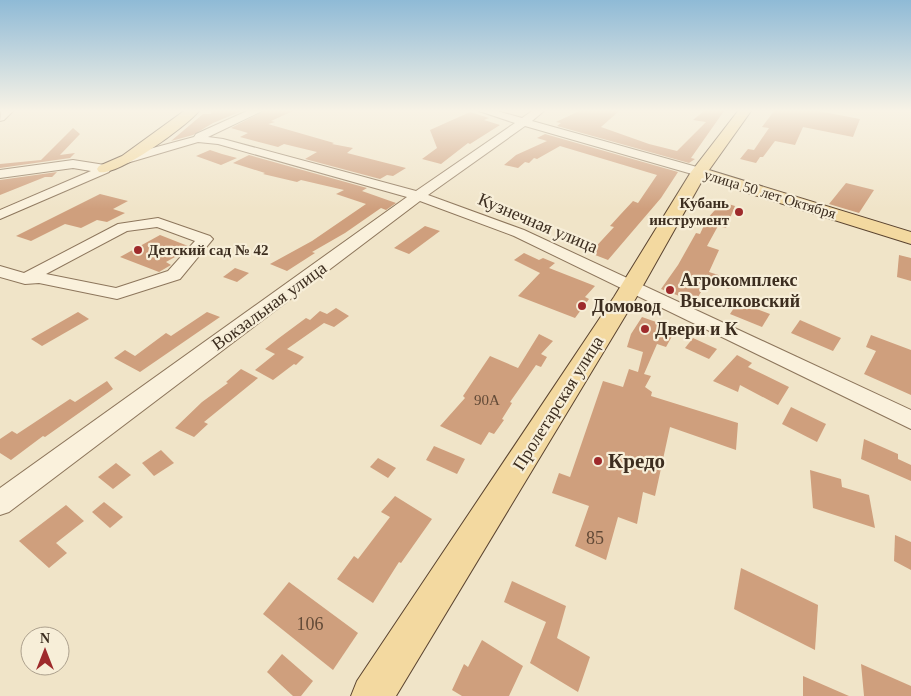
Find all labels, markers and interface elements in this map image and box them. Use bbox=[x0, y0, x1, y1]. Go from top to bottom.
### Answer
street label: улица 50 лет Октября bbox=[702, 166, 838, 222]
street label: Кузнечная улица bbox=[475, 189, 601, 257]
place label: Кубань инструмент bbox=[649, 195, 730, 228]
marker: Кубань инструмент bbox=[733, 206, 745, 218]
place label: Детский сад № 42 bbox=[148, 242, 269, 258]
marker: Детский сад № 42 bbox=[132, 244, 144, 256]
street label: Вокзальная улица bbox=[208, 258, 330, 354]
place label: Агрокомплекс Выселковский bbox=[680, 270, 800, 311]
marker: Агрокомплекс Выселковский bbox=[664, 284, 676, 296]
place label: Домовод bbox=[592, 296, 661, 316]
marker: Домовод bbox=[576, 300, 588, 312]
place label: Двери и К bbox=[655, 319, 738, 339]
marker: Двери и К bbox=[639, 323, 651, 335]
street label: Пролетарская улица bbox=[509, 332, 607, 474]
house number: 90А bbox=[474, 392, 500, 408]
place label: Кредо bbox=[608, 449, 665, 473]
marker: Кредо bbox=[592, 455, 604, 467]
house number: 85 bbox=[586, 528, 604, 548]
house number: 106 bbox=[297, 614, 324, 634]
north arrow bbox=[20, 626, 70, 676]
text: N bbox=[40, 631, 50, 646]

